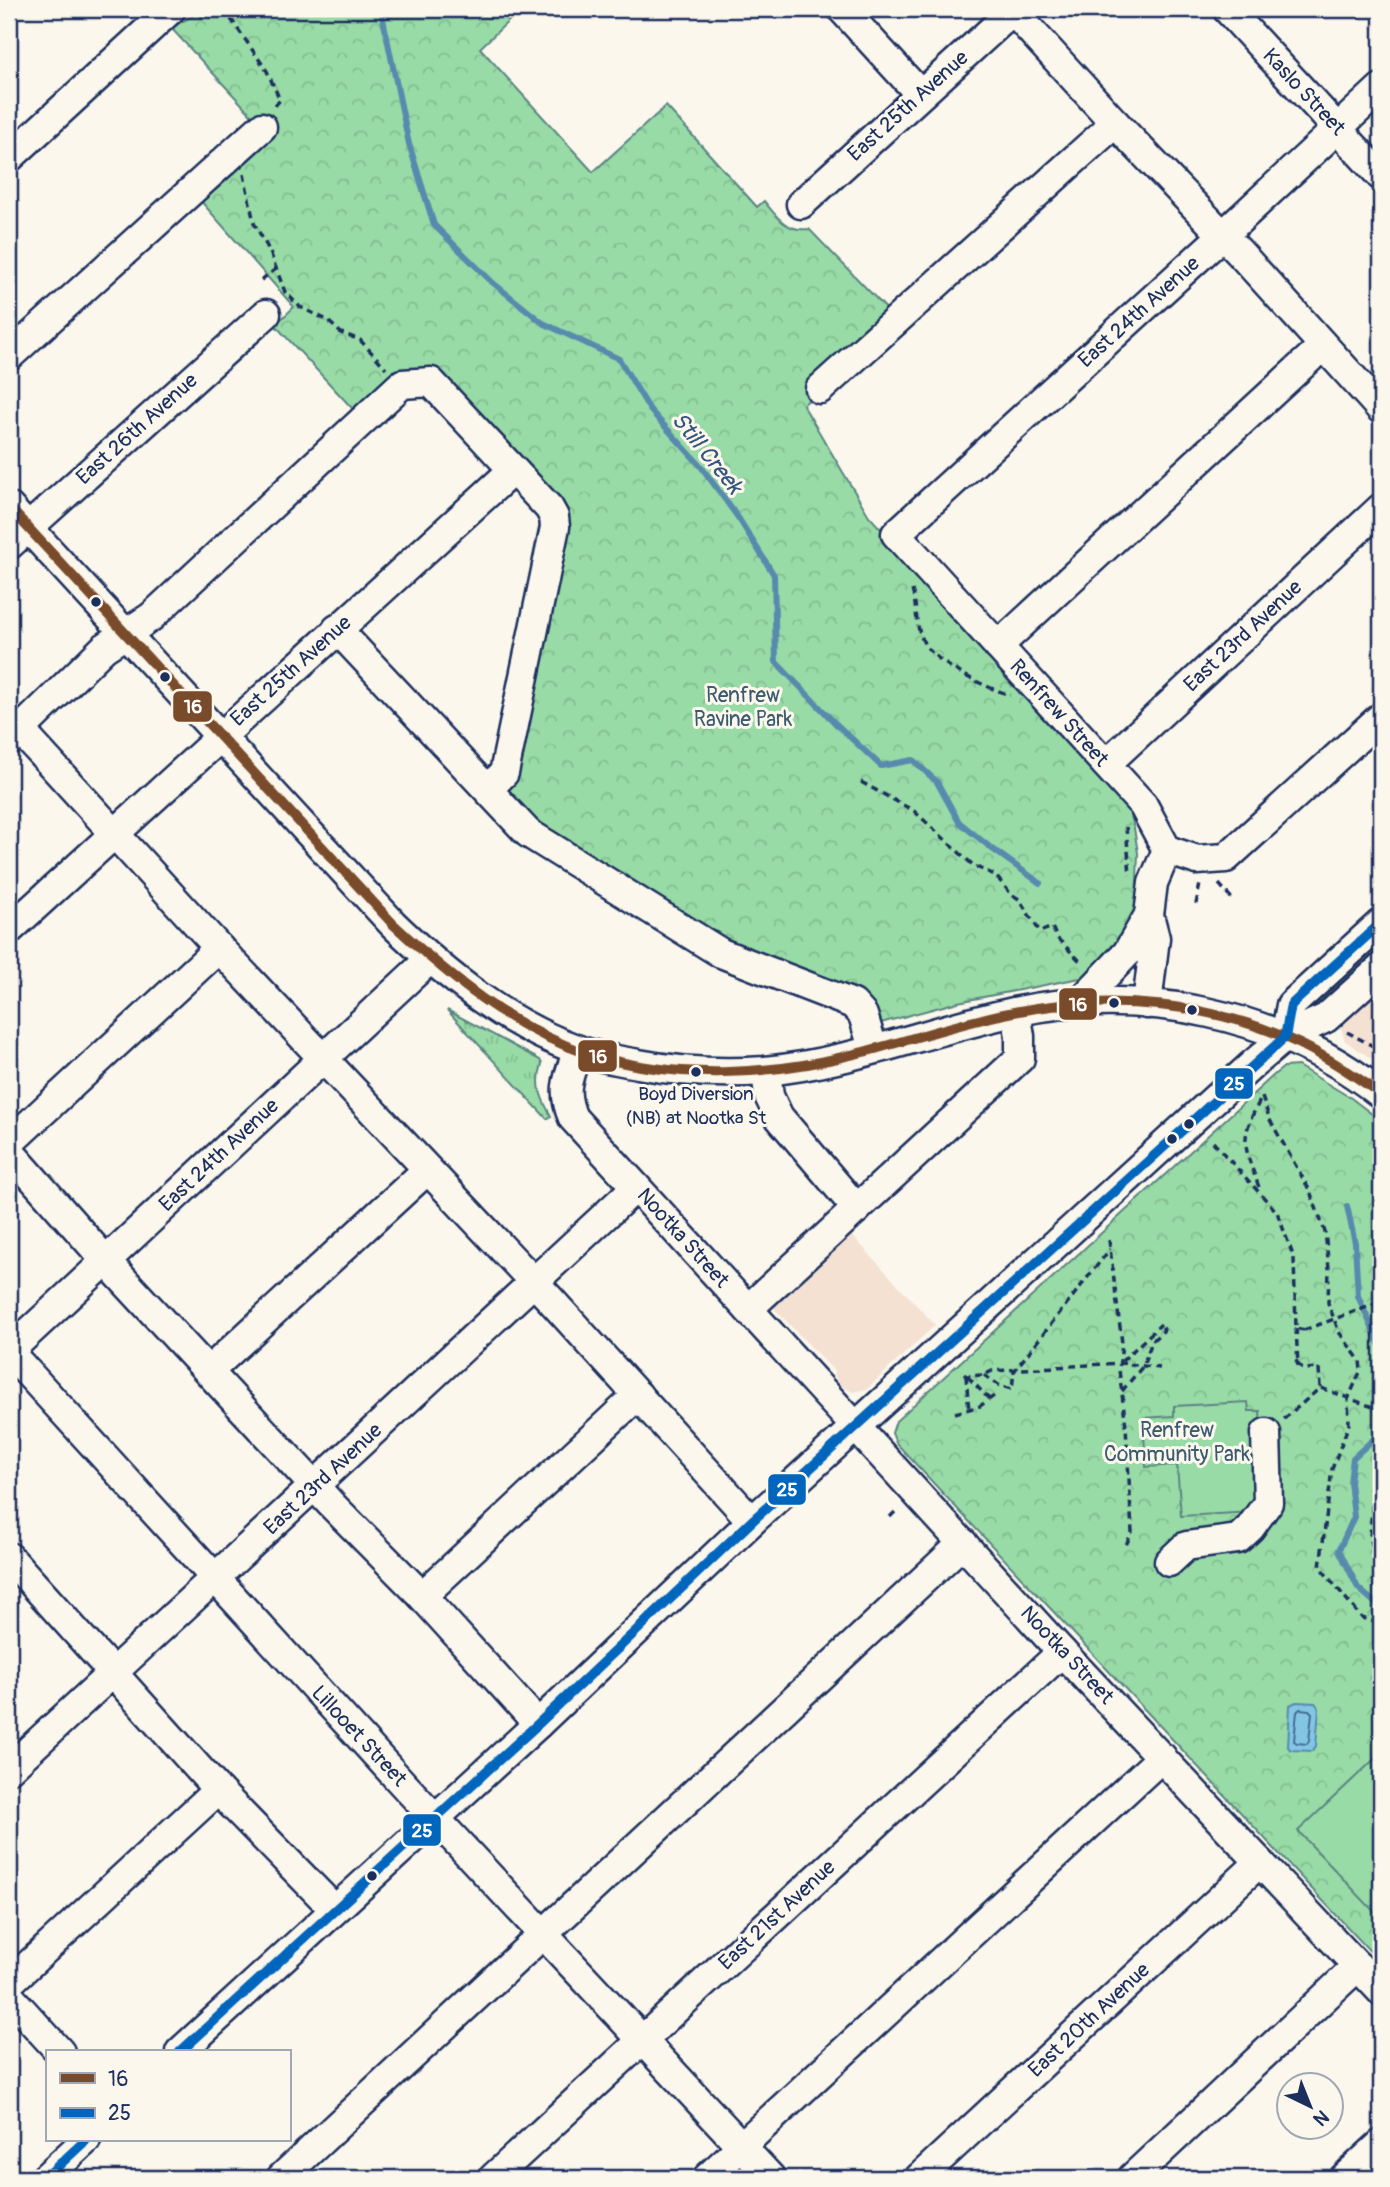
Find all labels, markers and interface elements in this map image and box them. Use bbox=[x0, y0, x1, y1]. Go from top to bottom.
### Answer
street label: Kaslo Street bbox=[1257, 43, 1352, 142]
street label: East 25th Avenue bbox=[842, 44, 975, 167]
street label: East 24th Avenue bbox=[1073, 250, 1206, 374]
street label: East 26th Avenue bbox=[71, 367, 204, 491]
water label: Still Creek bbox=[665, 406, 750, 502]
street label: East 23rd Avenue bbox=[1178, 574, 1308, 698]
unlabelled marker bbox=[89, 595, 103, 609]
street label: East 25th Avenue bbox=[225, 609, 358, 732]
street label: Renfrew Street bbox=[1004, 654, 1115, 773]
unlabelled marker bbox=[158, 670, 172, 684]
park label: Renfrew Ravine Park bbox=[694, 682, 792, 733]
line badge: 16 bbox=[172, 690, 213, 723]
text: 16 bbox=[184, 695, 202, 719]
line badge: 16 bbox=[1058, 987, 1098, 1021]
text: 16 bbox=[1069, 993, 1087, 1017]
unlabelled marker bbox=[1107, 996, 1121, 1010]
unlabelled marker bbox=[1185, 1003, 1199, 1017]
line badge: 16 bbox=[577, 1039, 618, 1073]
text: 16 bbox=[589, 1045, 607, 1069]
marker: Boyd Diversion (NB) at Nootka St bbox=[689, 1065, 703, 1079]
line badge: 25 bbox=[1214, 1067, 1254, 1100]
text: 25 bbox=[1224, 1072, 1244, 1096]
place label: Boyd Diversion (NB) at Nootka St bbox=[625, 1082, 767, 1130]
street label: East 24th Avenue bbox=[153, 1092, 285, 1218]
unlabelled marker bbox=[1182, 1117, 1196, 1131]
unlabelled marker bbox=[1165, 1132, 1179, 1146]
street label: Nootka Street bbox=[631, 1182, 735, 1294]
street label: East 23rd Avenue bbox=[258, 1417, 388, 1541]
park label: Renfrew Community Park bbox=[1104, 1417, 1250, 1468]
line badge: 25 bbox=[767, 1473, 807, 1506]
text: 25 bbox=[777, 1478, 797, 1502]
street label: Nootka Street bbox=[1014, 1600, 1120, 1710]
street label: Lillooet Street bbox=[305, 1680, 413, 1793]
line badge: 25 bbox=[402, 1813, 442, 1847]
text: 25 bbox=[412, 1819, 432, 1843]
street label: East 21st Avenue bbox=[713, 1854, 842, 1976]
unlabelled marker bbox=[365, 1869, 379, 1883]
street label: East 20th Avenue bbox=[1023, 1956, 1156, 2083]
legend bbox=[46, 2050, 290, 2142]
text: 16 bbox=[108, 2066, 128, 2093]
north arrow bbox=[1274, 2072, 1344, 2142]
text: 25 bbox=[108, 2100, 131, 2127]
text: N bbox=[1308, 2105, 1334, 2131]

